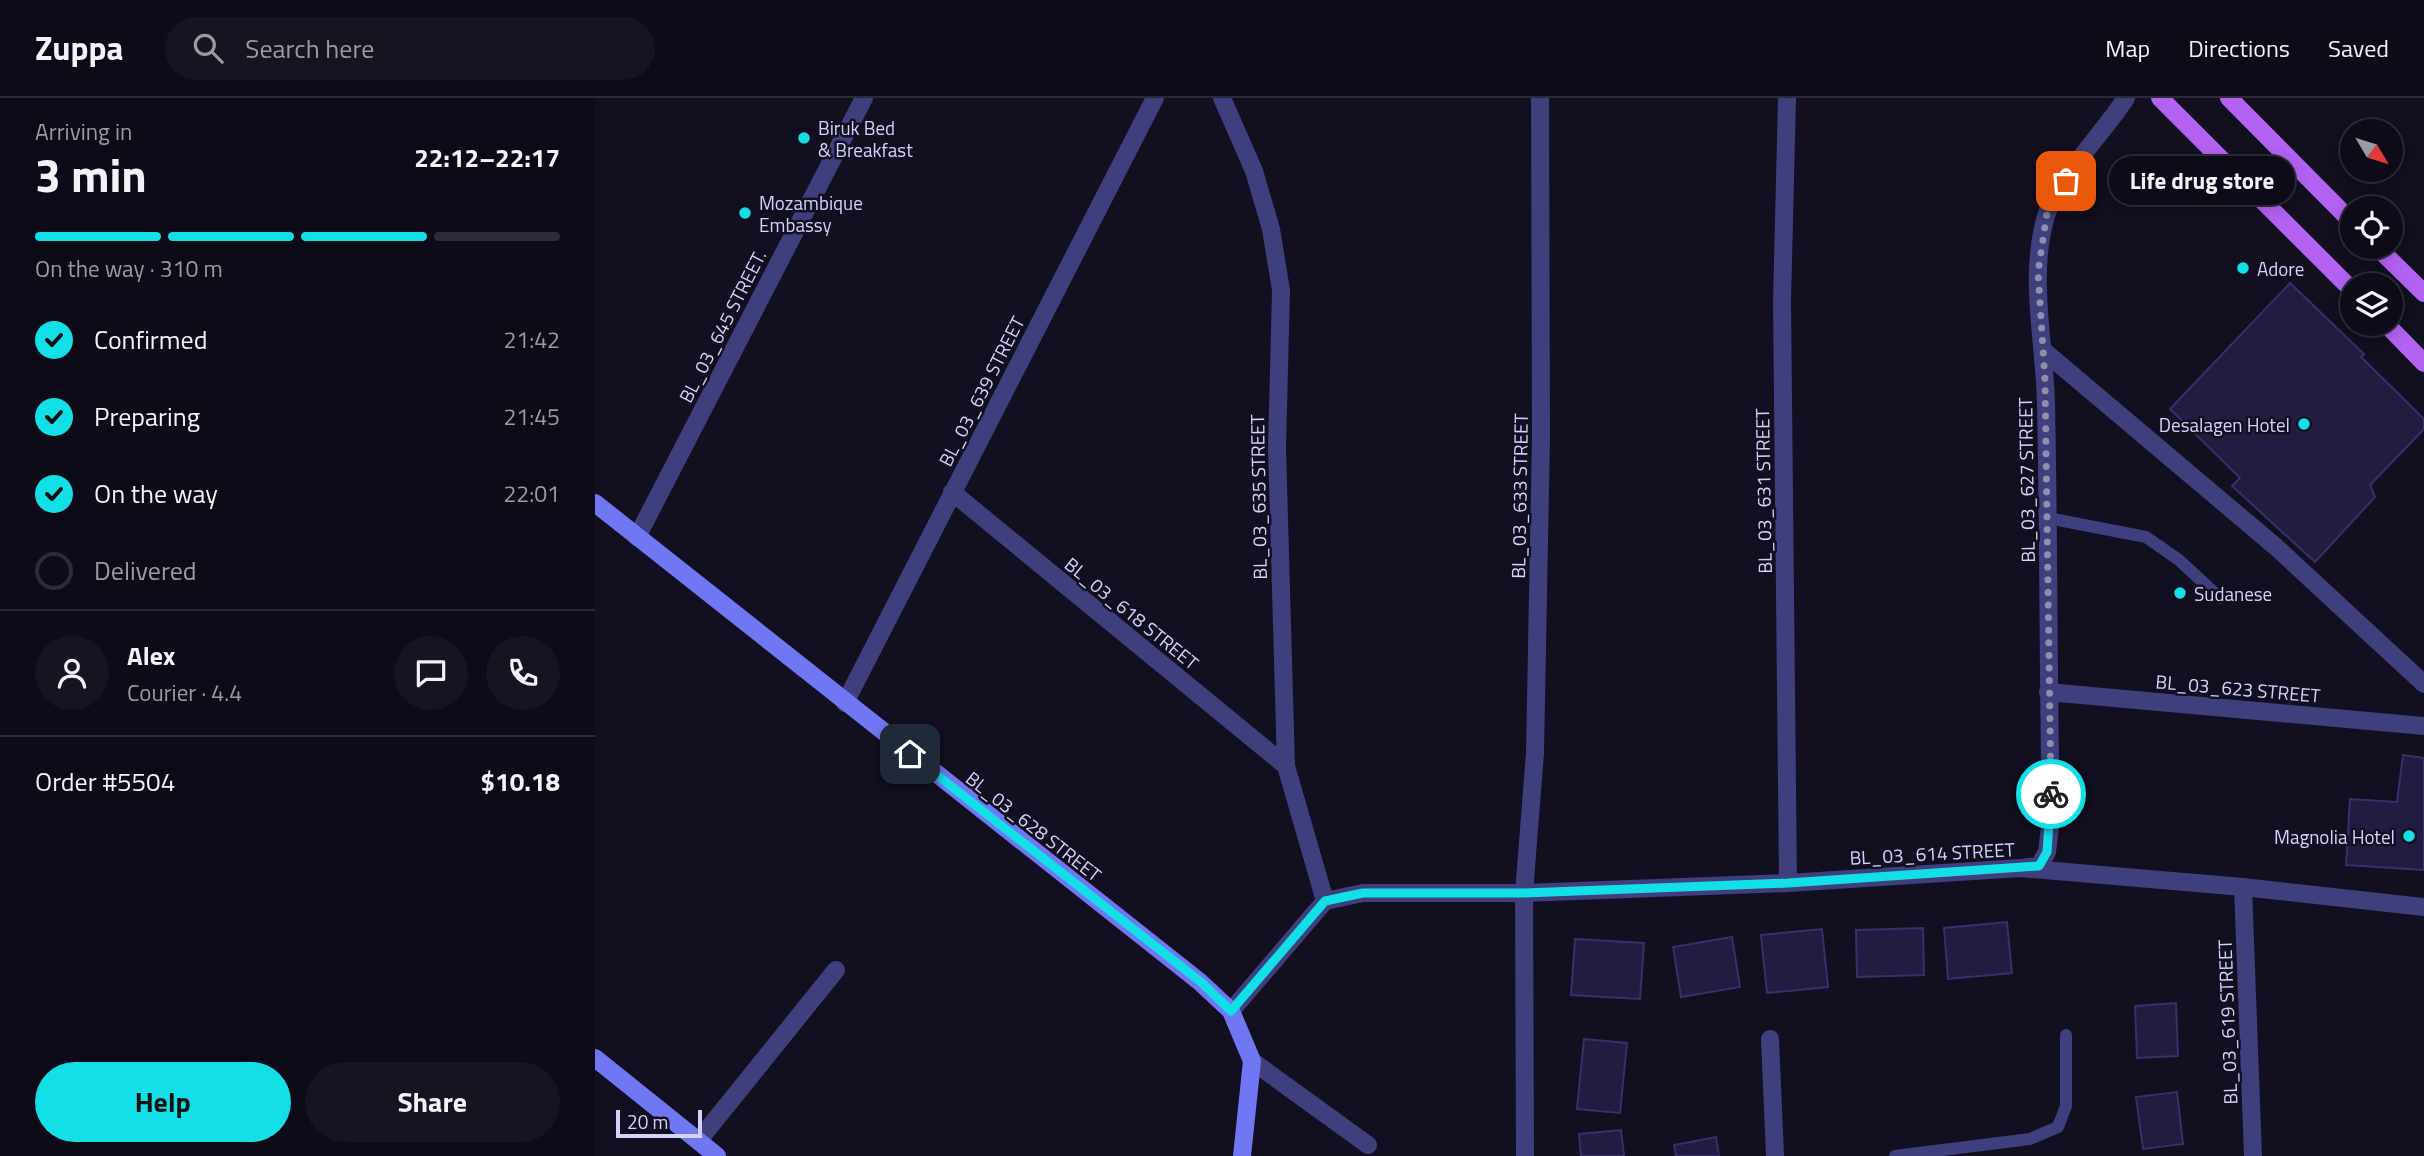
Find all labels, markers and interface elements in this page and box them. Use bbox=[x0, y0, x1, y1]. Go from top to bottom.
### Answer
search box bbox=[165, 17, 655, 80]
text: Zuppa bbox=[35, 23, 123, 73]
icon: search bbox=[189, 29, 227, 67]
text: Search here bbox=[245, 29, 374, 68]
text: Map bbox=[2105, 30, 2150, 66]
text: Directions bbox=[2188, 30, 2290, 66]
text: Saved bbox=[2328, 30, 2389, 66]
place label: Biruk Bed & Breakfast bbox=[818, 113, 913, 164]
text: Arriving in bbox=[35, 114, 132, 149]
north arrow bbox=[2340, 119, 2403, 182]
map controls bbox=[2340, 119, 2403, 336]
marker: Biruk Bed & Breakfast bbox=[796, 130, 812, 146]
text: 22:12–22:17 bbox=[414, 138, 560, 177]
text: 3 min bbox=[35, 140, 147, 210]
pin bbox=[2036, 151, 2096, 211]
callout: Life drug store bbox=[2108, 156, 2293, 206]
icon: bag bbox=[2047, 162, 2085, 200]
text: Life drug store bbox=[2130, 163, 2274, 198]
place label: Mozambique Embassy bbox=[759, 188, 863, 239]
button: locate bbox=[2340, 196, 2403, 259]
marker: Mozambique Embassy bbox=[737, 205, 753, 221]
street label: BL_03_645 STREET. bbox=[671, 245, 773, 407]
text: On the way · 310 m bbox=[35, 251, 223, 286]
place label: Adore bbox=[2257, 254, 2304, 283]
marker: Adore bbox=[2235, 260, 2251, 276]
button: layers bbox=[2340, 273, 2403, 336]
street label: BL_03_639 STREET bbox=[931, 311, 1031, 471]
text: Confirmed bbox=[94, 320, 208, 359]
icon: check bbox=[35, 321, 73, 359]
text: 21:42 bbox=[503, 322, 560, 357]
text: Preparing bbox=[94, 397, 200, 436]
street label: BL_03_627 STREET bbox=[2010, 397, 2042, 563]
icon: check bbox=[35, 398, 73, 436]
text: 21:45 bbox=[503, 399, 560, 434]
street label: BL_03_631 STREET bbox=[1747, 408, 1779, 574]
place label: Desalagen Hotel bbox=[2159, 410, 2290, 439]
street label: BL_03_633 STREET bbox=[1503, 413, 1535, 579]
street label: BL_03_635 STREET bbox=[1242, 414, 1274, 580]
marker: Desalagen Hotel bbox=[2296, 416, 2312, 432]
text: On the way bbox=[94, 474, 218, 513]
icon: check bbox=[35, 475, 73, 513]
text: 22:01 bbox=[503, 476, 560, 511]
street label: BL_03_618 STREET bbox=[1059, 550, 1205, 676]
text: Delivered bbox=[94, 551, 197, 590]
place label: Sudanese bbox=[2194, 579, 2272, 608]
marker: Sudanese bbox=[2172, 585, 2188, 601]
button: person bbox=[35, 636, 109, 710]
text: Alex bbox=[127, 636, 175, 675]
button: chat bbox=[394, 636, 468, 710]
button: phone bbox=[486, 636, 560, 710]
street label: BL_03_623 STREET bbox=[2154, 666, 2322, 710]
text: Courier · 4.4 bbox=[127, 675, 242, 710]
pin bbox=[880, 724, 940, 784]
icon: home bbox=[891, 735, 929, 773]
courier bbox=[2016, 759, 2086, 829]
text: Order #5504 bbox=[35, 762, 175, 801]
text: $10.18 bbox=[481, 762, 560, 801]
street label: BL_03_628 STREET bbox=[960, 764, 1108, 888]
icon: bike bbox=[2032, 775, 2070, 813]
place label: Magnolia Hotel bbox=[2274, 822, 2395, 851]
marker: Magnolia Hotel bbox=[2401, 828, 2417, 844]
street label: BL_03_614 STREET bbox=[1849, 834, 2015, 872]
street label: BL_03_619 STREET bbox=[2210, 939, 2244, 1105]
button: Help bbox=[35, 1062, 291, 1142]
button: Share bbox=[305, 1062, 560, 1142]
scale bar bbox=[616, 1107, 702, 1139]
text: 20 m bbox=[627, 1107, 668, 1136]

